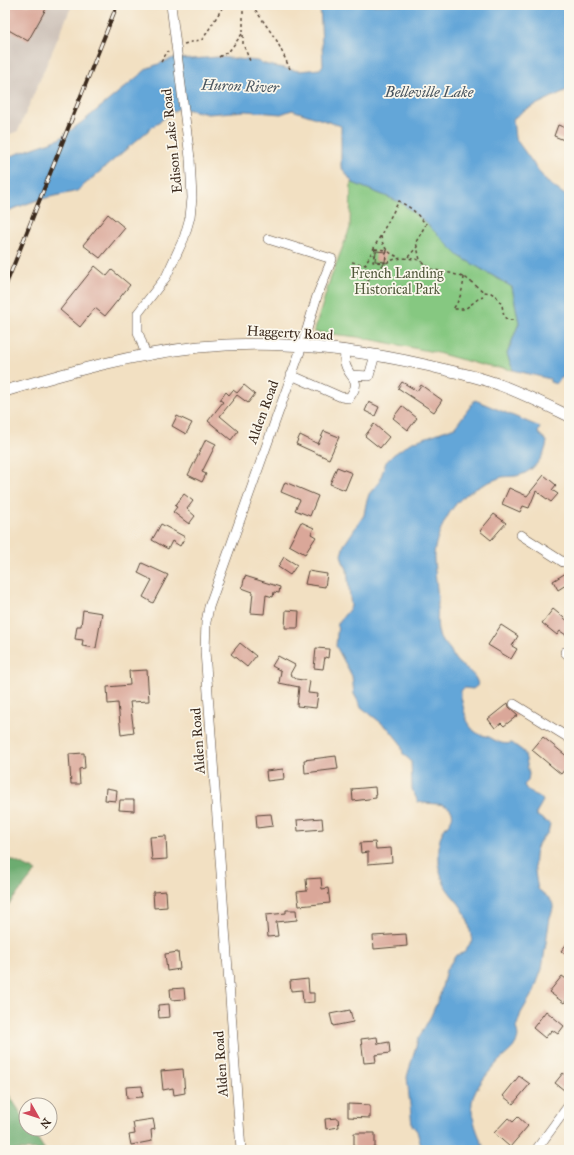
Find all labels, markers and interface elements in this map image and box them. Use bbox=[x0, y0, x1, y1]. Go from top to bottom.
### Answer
water label: Huron River bbox=[200, 76, 280, 96]
water label: Belleville Lake bbox=[384, 83, 474, 101]
street label: Edison Lake Road bbox=[158, 88, 186, 194]
park label: French Landing Historical Park bbox=[351, 265, 444, 298]
street label: Haggerty Road bbox=[246, 322, 334, 344]
street label: Alden Road bbox=[243, 378, 282, 447]
street label: Alden Road bbox=[187, 707, 209, 776]
street label: Alden Road bbox=[210, 1030, 232, 1099]
north arrow bbox=[18, 1097, 58, 1137]
text: N bbox=[37, 1115, 53, 1131]

